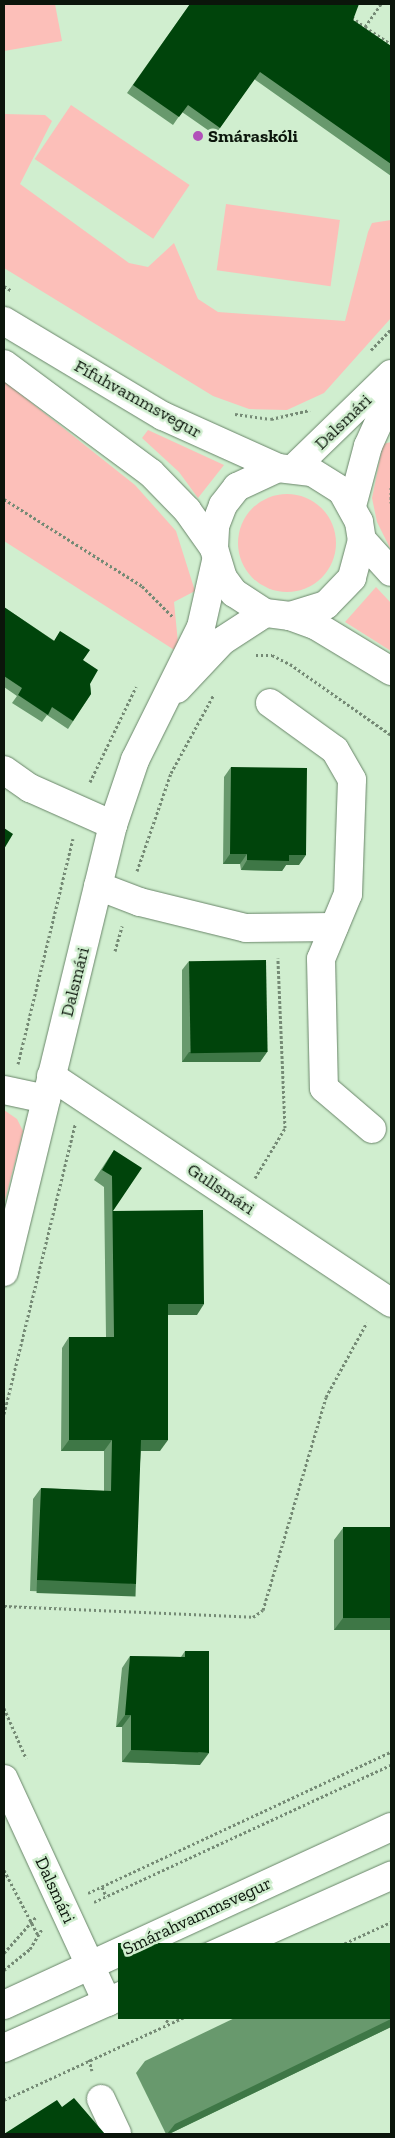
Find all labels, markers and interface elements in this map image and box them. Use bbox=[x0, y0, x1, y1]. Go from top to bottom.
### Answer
place label: Smáraskóli bbox=[208, 125, 298, 147]
marker: Smáraskóli bbox=[192, 130, 204, 142]
street label: Fífuhvammsvegur bbox=[71, 355, 205, 443]
street label: Dalsmári bbox=[310, 390, 376, 454]
street label: Dalsmári bbox=[56, 945, 94, 1019]
street label: Gullsmári bbox=[183, 1159, 259, 1219]
street label: Dalsmári bbox=[30, 1853, 80, 1927]
street label: Smárahvammsvegur bbox=[119, 1872, 275, 1960]

